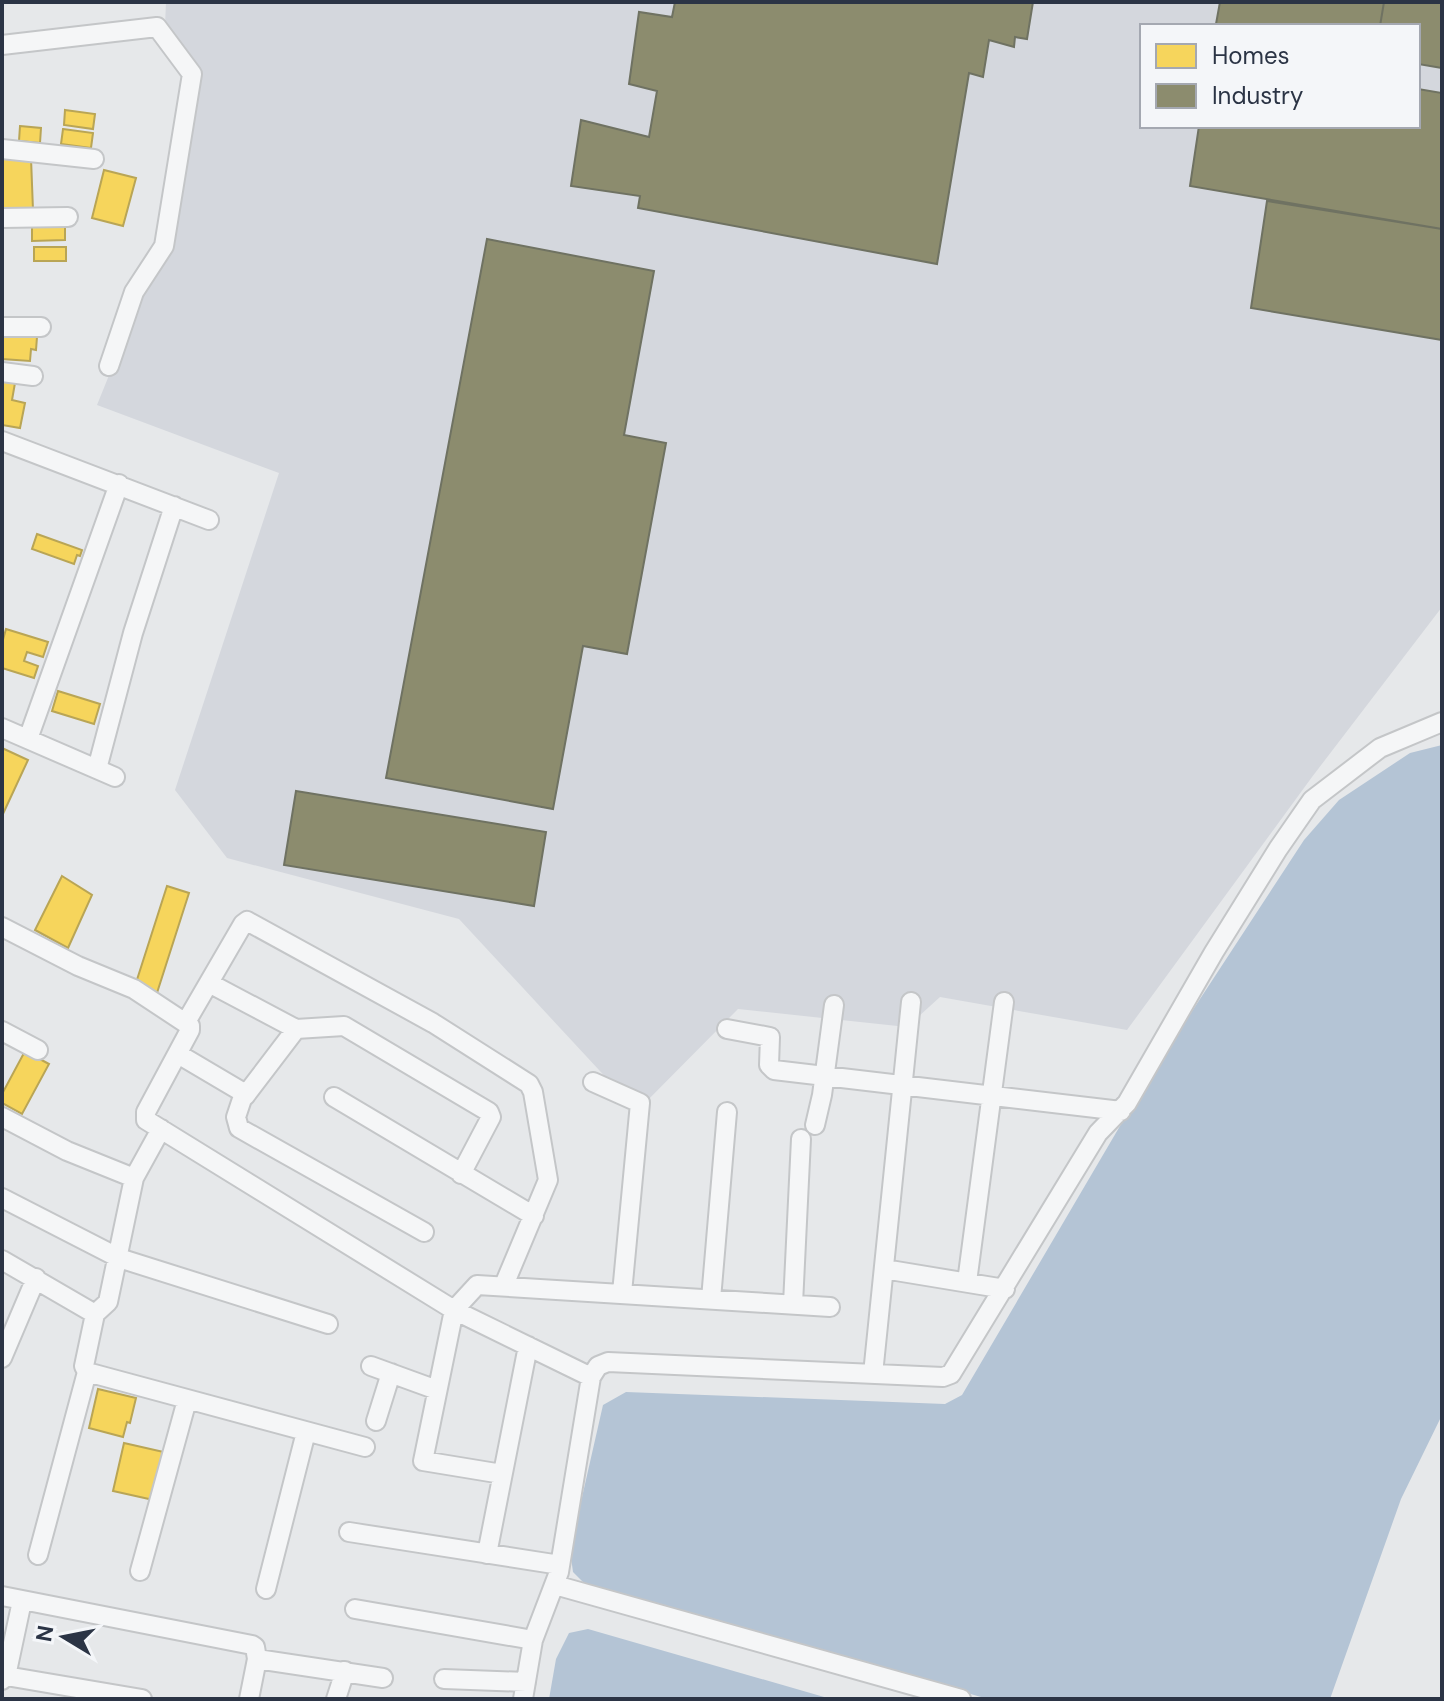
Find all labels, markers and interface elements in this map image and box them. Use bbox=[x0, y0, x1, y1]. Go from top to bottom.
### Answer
legend bbox=[1140, 24, 1420, 128]
text: Homes bbox=[1212, 40, 1290, 71]
text: Industry bbox=[1212, 80, 1303, 111]
north arrow bbox=[24, 1597, 104, 1677]
text: N bbox=[29, 1623, 60, 1644]

